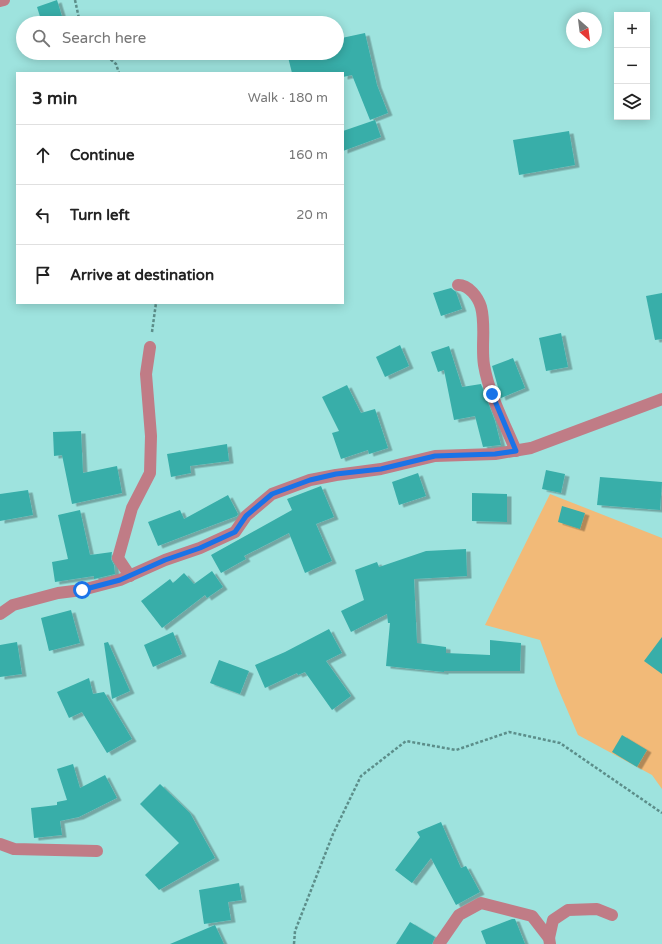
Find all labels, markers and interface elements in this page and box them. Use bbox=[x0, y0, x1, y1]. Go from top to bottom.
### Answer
north arrow bbox=[566, 12, 602, 48]
map controls bbox=[614, 12, 650, 120]
button: + bbox=[614, 12, 650, 48]
search box bbox=[16, 16, 344, 60]
icon: search bbox=[30, 27, 52, 49]
text: Search here bbox=[62, 29, 146, 47]
button: − bbox=[614, 48, 650, 84]
button: layers bbox=[614, 84, 650, 120]
text: 3 min bbox=[32, 88, 77, 109]
text: Walk · 180 m bbox=[248, 90, 328, 106]
icon: ahead bbox=[32, 144, 54, 166]
text: Continue bbox=[70, 146, 134, 164]
text: 160 m bbox=[288, 147, 328, 163]
icon: left bbox=[32, 204, 54, 226]
text: Turn left bbox=[70, 206, 130, 224]
text: 20 m bbox=[296, 207, 328, 223]
icon: arrive bbox=[32, 264, 54, 286]
text: Arrive at destination bbox=[70, 266, 214, 284]
route end bbox=[483, 385, 501, 403]
route start bbox=[73, 581, 91, 599]

